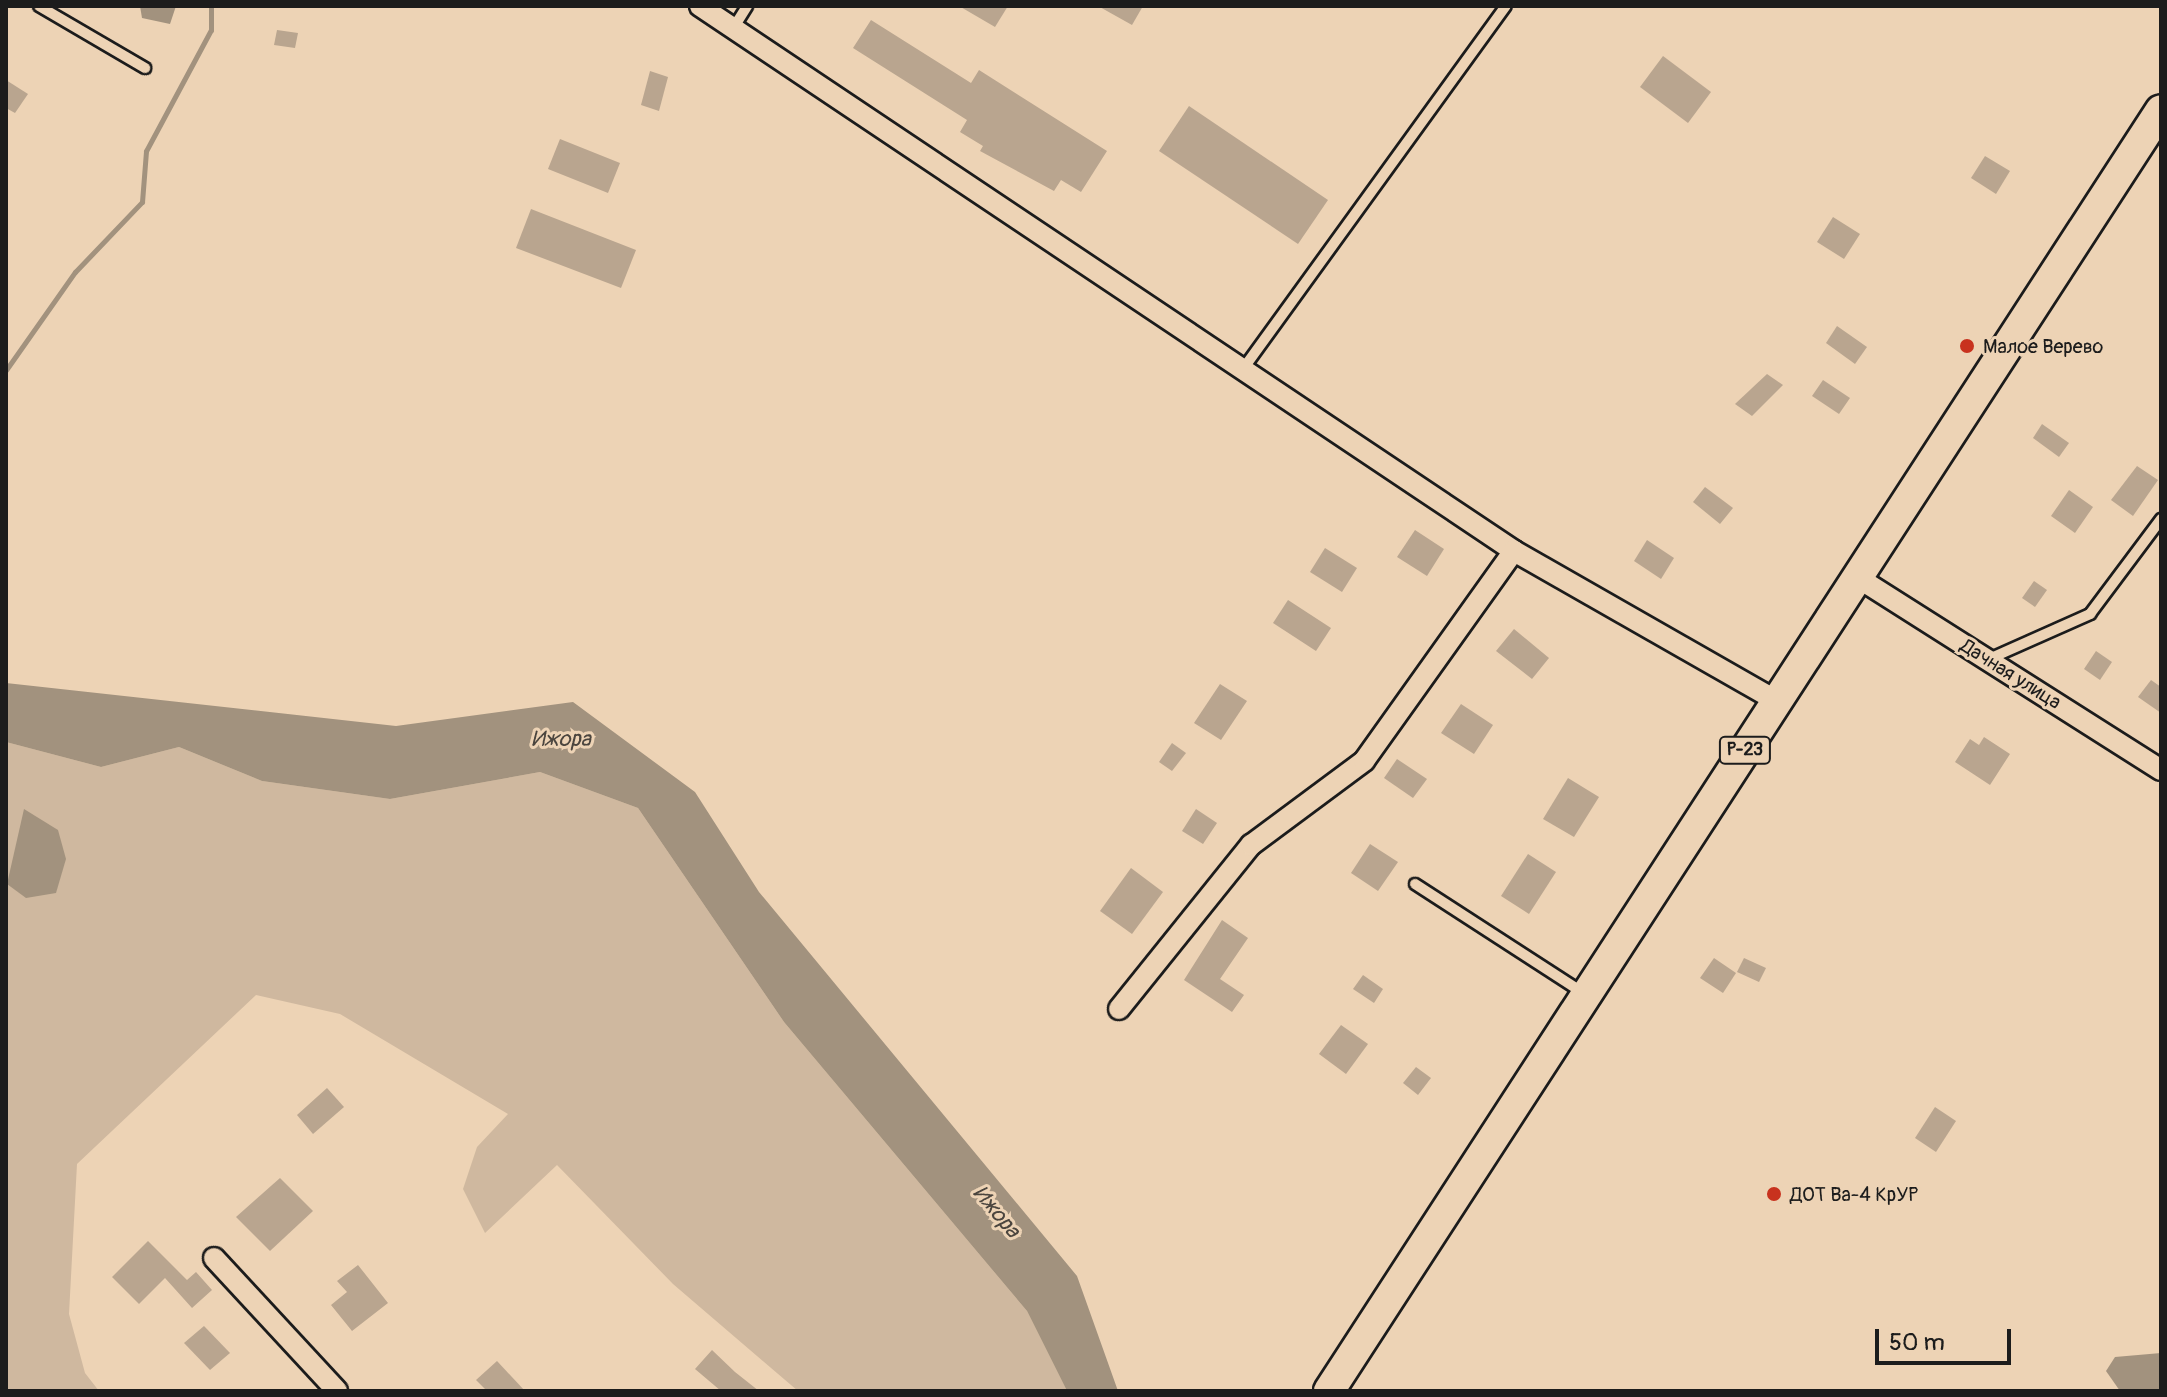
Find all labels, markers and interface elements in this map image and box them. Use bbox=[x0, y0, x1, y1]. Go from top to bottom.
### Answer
place label: Малое Верево bbox=[1983, 334, 2103, 358]
marker: Малое Верево bbox=[1958, 337, 1976, 355]
street label: Дачная улица bbox=[1956, 634, 2066, 714]
water label: Ижора bbox=[531, 727, 591, 753]
road number: Р-23 bbox=[1717, 736, 1773, 764]
water label: Ижора bbox=[967, 1181, 1025, 1243]
place label: ДОТ Ва-4 КрУР bbox=[1790, 1182, 1918, 1206]
marker: ДОТ Ва-4 КрУР bbox=[1765, 1185, 1783, 1203]
scale bar bbox=[1879, 1313, 2015, 1363]
text: 50 m bbox=[1889, 1328, 1945, 1357]

